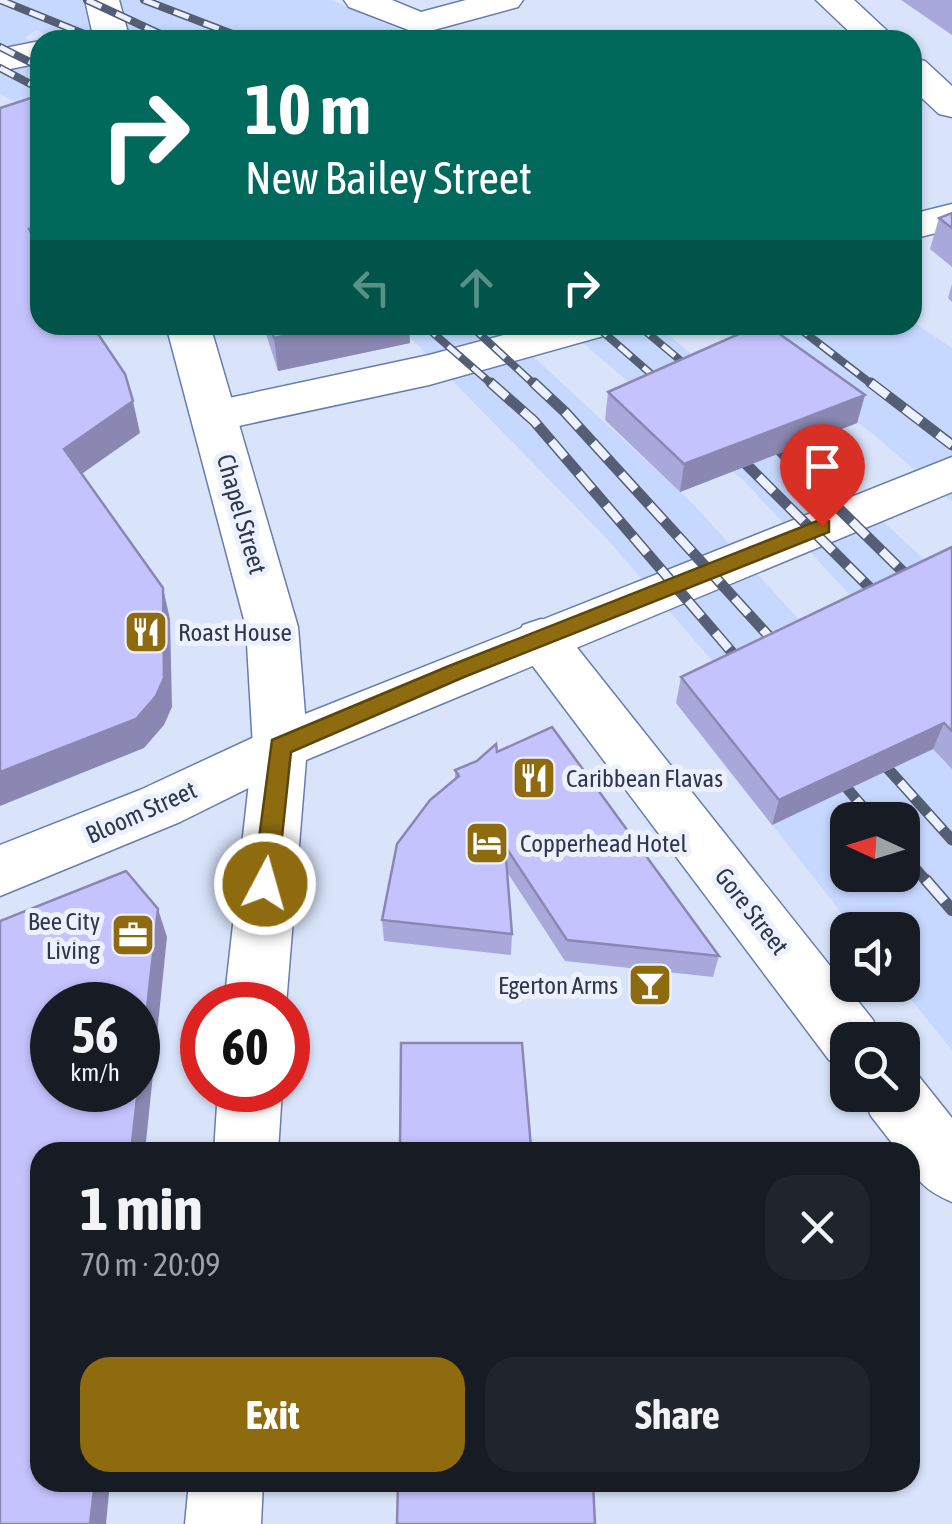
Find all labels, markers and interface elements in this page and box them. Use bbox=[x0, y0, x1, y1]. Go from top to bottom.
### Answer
text: 10 m bbox=[245, 69, 371, 149]
icon: right bbox=[80, 70, 210, 200]
text: New Bailey Street bbox=[245, 152, 532, 204]
icon: left bbox=[344, 260, 399, 315]
icon: ahead bbox=[449, 260, 504, 315]
icon: right bbox=[554, 260, 609, 315]
pin bbox=[780, 424, 865, 527]
icon: arrive bbox=[795, 439, 850, 494]
street label: Chapel Street bbox=[212, 451, 272, 577]
restaurant icon: Roast House bbox=[123, 609, 169, 655]
place label: Roast House bbox=[178, 618, 292, 646]
restaurant icon: Caribbean Flavas bbox=[511, 755, 557, 801]
place label: Caribbean Flavas bbox=[566, 764, 723, 792]
street label: Bloom Street bbox=[81, 775, 201, 849]
north arrow bbox=[830, 802, 920, 892]
map controls bbox=[830, 802, 920, 1112]
hotel icon: Copperhead Hotel bbox=[464, 820, 510, 866]
place label: Copperhead Hotel bbox=[520, 829, 687, 857]
position arrow bbox=[213, 832, 317, 936]
street label: Gore Street bbox=[710, 862, 794, 960]
place label: Bee City Living bbox=[28, 907, 100, 964]
office icon: Bee City Living bbox=[110, 912, 156, 958]
button: sound bbox=[830, 912, 920, 1002]
bar icon: Egerton Arms bbox=[627, 962, 673, 1008]
place label: Egerton Arms bbox=[498, 971, 618, 999]
speed limit sign: 60 bbox=[180, 982, 310, 1112]
text: 56 bbox=[71, 1006, 118, 1064]
button: search bbox=[830, 1022, 920, 1112]
text: km/h bbox=[70, 1058, 120, 1086]
text: 1 min bbox=[80, 1174, 203, 1243]
button: close bbox=[765, 1175, 870, 1280]
text: 70 m · 20:09 bbox=[80, 1246, 220, 1283]
button: Exit bbox=[80, 1357, 465, 1472]
button: Share bbox=[485, 1357, 870, 1472]

